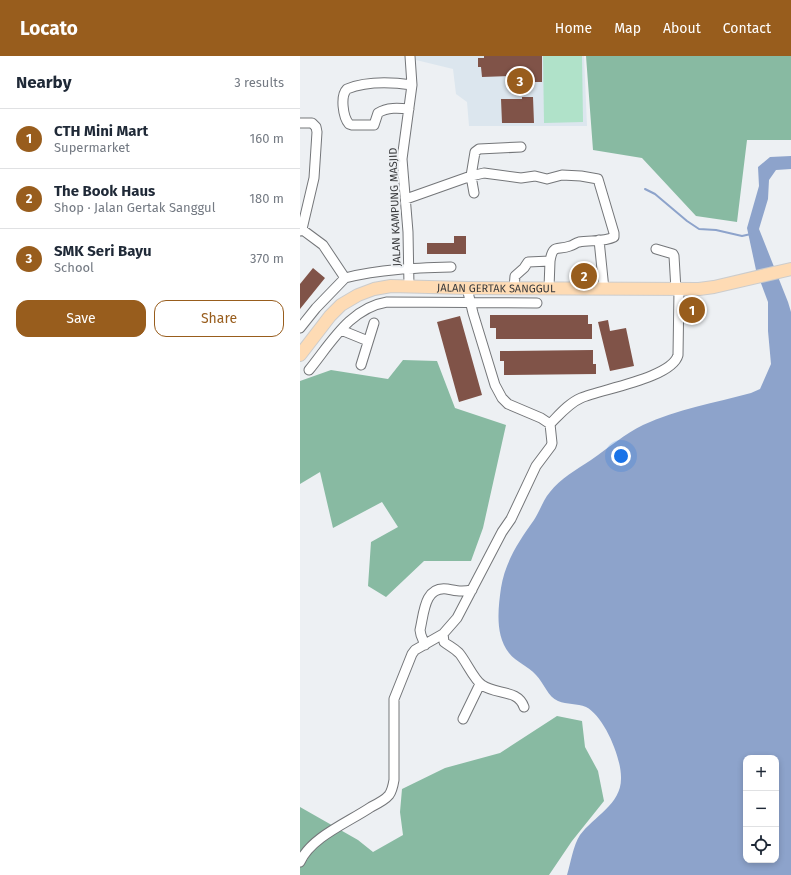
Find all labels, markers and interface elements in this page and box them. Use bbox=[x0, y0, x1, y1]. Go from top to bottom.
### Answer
text: Locato bbox=[20, 17, 78, 40]
text: Home bbox=[555, 20, 592, 37]
text: Map bbox=[614, 20, 641, 37]
text: About bbox=[663, 20, 701, 37]
text: Contact bbox=[723, 20, 771, 37]
pin: 3 bbox=[507, 66, 533, 96]
text: Nearby bbox=[16, 72, 71, 93]
text: 3 results bbox=[234, 75, 284, 90]
text: CTH Mini Mart bbox=[54, 122, 148, 140]
text: 1 bbox=[26, 131, 32, 146]
text: 160 m bbox=[250, 131, 284, 146]
text: Supermarket bbox=[54, 140, 130, 155]
street label: JALAN KAMPUNG MASJID bbox=[386, 147, 404, 267]
text: The Book Haus bbox=[54, 182, 155, 200]
text: 2 bbox=[26, 191, 32, 206]
text: 180 m bbox=[249, 191, 284, 206]
text: Shop · Jalan Gertak Sanggul bbox=[54, 200, 215, 215]
text: SMK Seri Bayu bbox=[54, 242, 152, 260]
text: 3 bbox=[26, 251, 32, 266]
text: 370 m bbox=[250, 251, 284, 266]
text: School bbox=[54, 260, 94, 275]
pin: 2 bbox=[571, 261, 597, 291]
street label: JALAN GERTAK SANGGUL bbox=[437, 281, 556, 295]
pin: 1 bbox=[679, 295, 705, 325]
button: Save bbox=[16, 300, 146, 337]
button: Share bbox=[154, 300, 284, 337]
your location bbox=[611, 446, 631, 466]
map controls bbox=[743, 755, 779, 863]
button: + bbox=[743, 755, 779, 791]
button: − bbox=[743, 791, 779, 827]
button: locate bbox=[743, 827, 779, 863]

